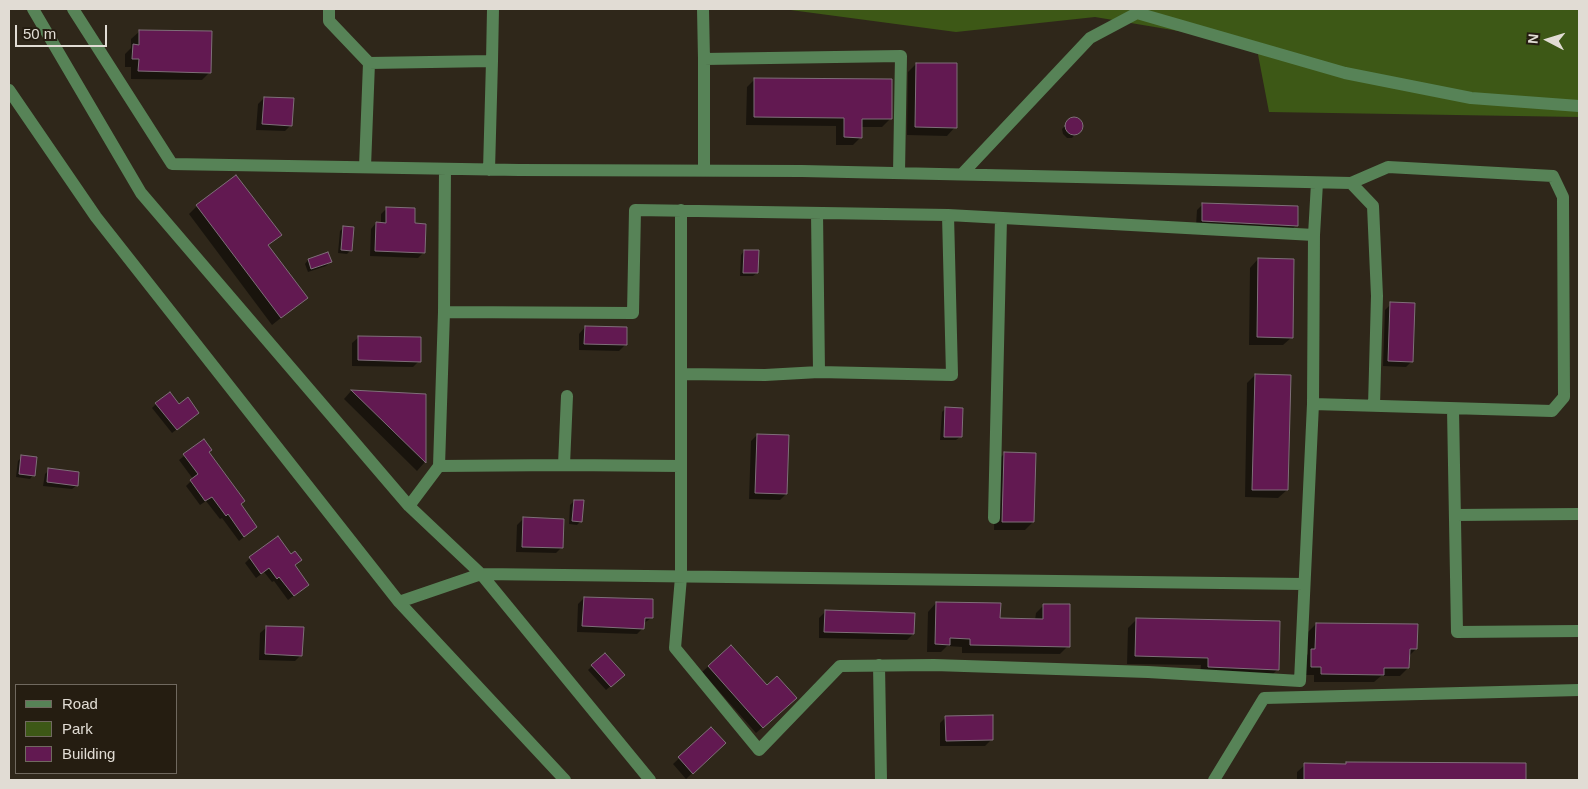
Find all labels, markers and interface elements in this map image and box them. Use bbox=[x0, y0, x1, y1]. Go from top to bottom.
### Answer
scale bar bbox=[18, 15, 110, 47]
north arrow bbox=[1523, 15, 1573, 65]
text: 50 m bbox=[23, 25, 56, 42]
text: N bbox=[1525, 33, 1541, 44]
legend bbox=[15, 684, 178, 774]
text: Road bbox=[62, 695, 98, 712]
text: Park bbox=[62, 720, 93, 737]
text: Building bbox=[62, 745, 115, 762]

